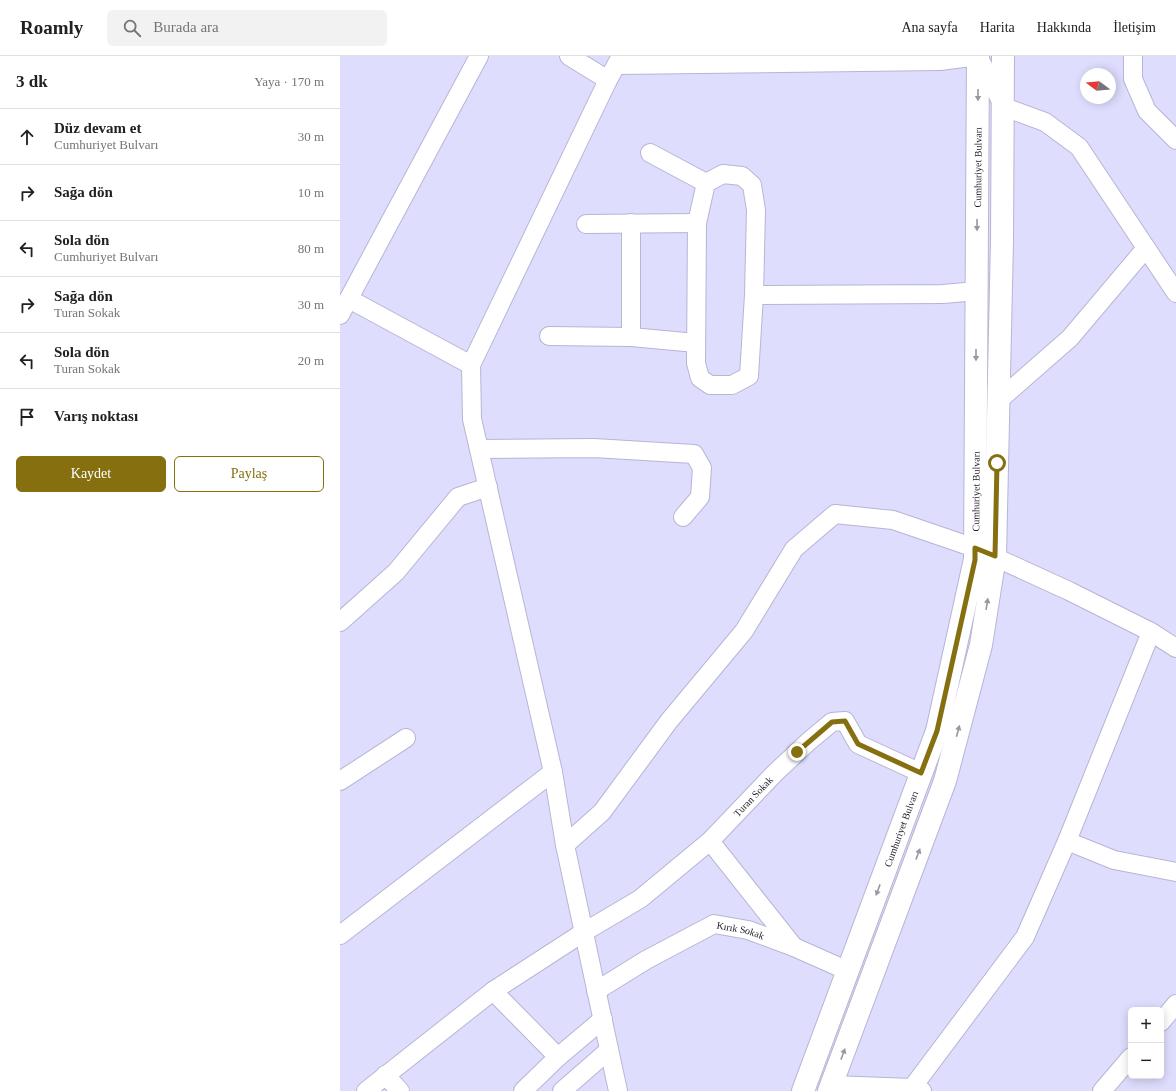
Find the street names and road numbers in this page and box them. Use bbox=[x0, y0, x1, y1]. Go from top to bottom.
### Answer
street label: Cumhuriyet Bulvarı bbox=[972, 127, 984, 207]
street label: Cumhuriyet Bulvarı bbox=[970, 451, 982, 531]
street label: Turan Sokak bbox=[732, 774, 775, 819]
street label: Cumhuriyet Bulvarı bbox=[882, 789, 920, 868]
street label: Kırık Sokak bbox=[716, 920, 766, 942]

